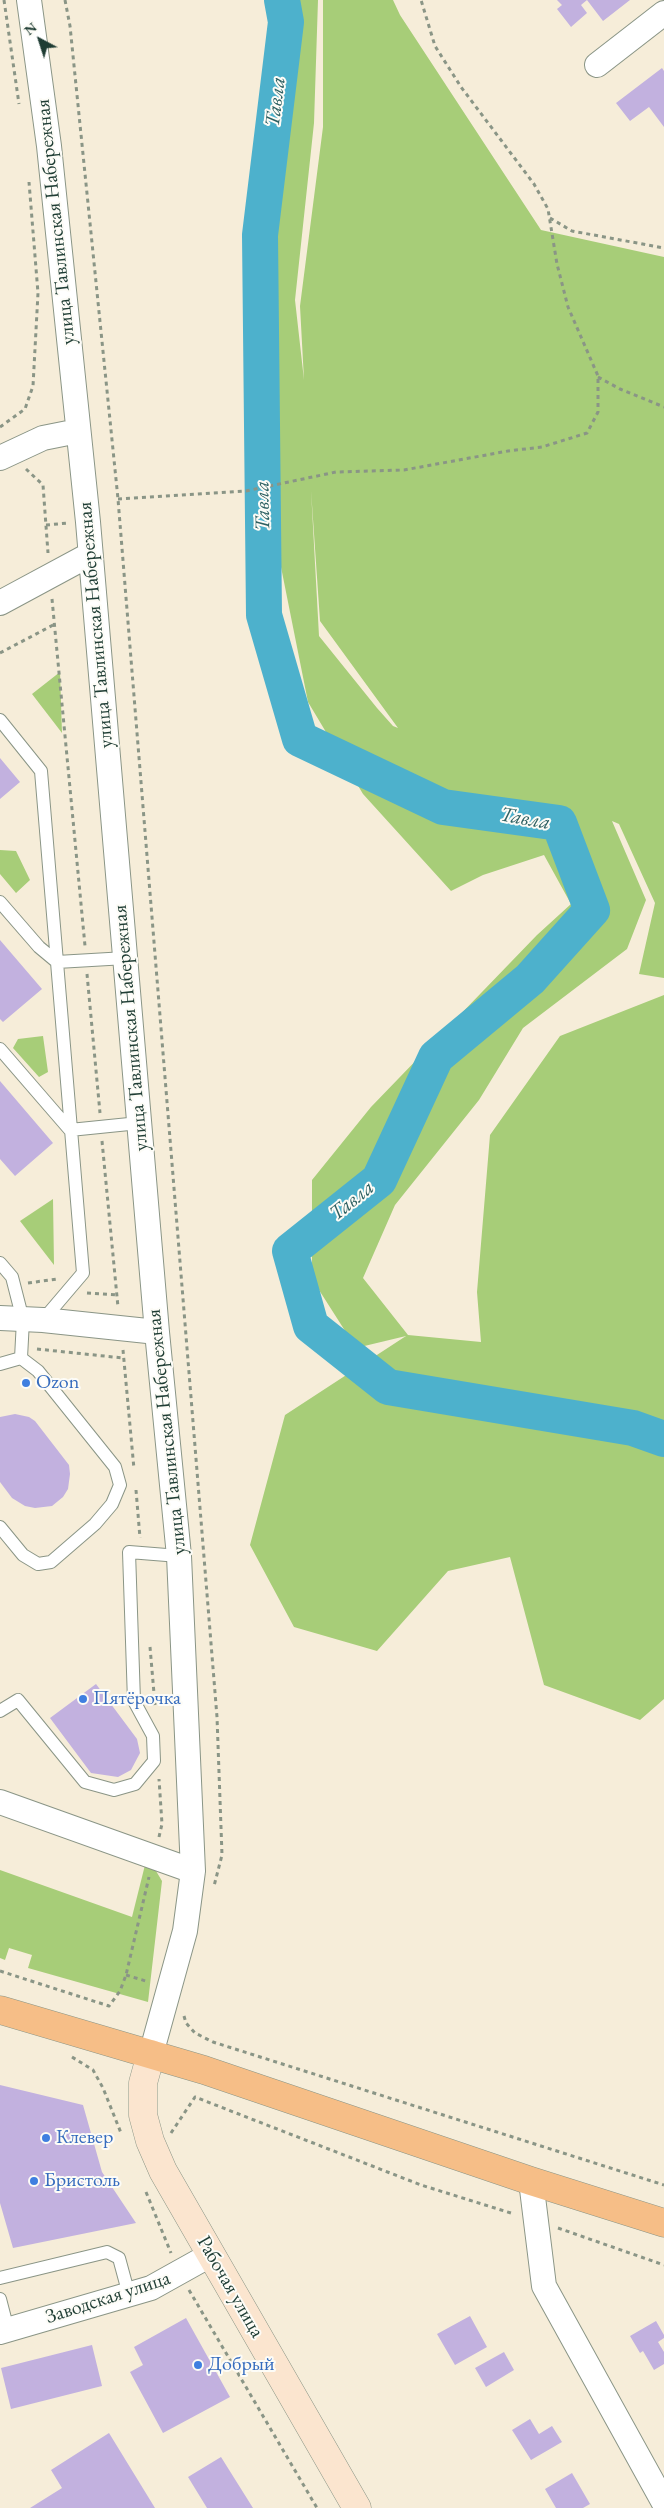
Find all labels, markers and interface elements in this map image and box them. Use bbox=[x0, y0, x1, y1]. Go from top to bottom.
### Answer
north arrow bbox=[15, 15, 65, 65]
text: N bbox=[20, 18, 40, 39]
water label: Тавла bbox=[260, 75, 292, 129]
street label: улица Тавлинская Набережная bbox=[31, 98, 81, 346]
water label: Тавла bbox=[250, 481, 276, 531]
street label: улица Тавлинская Набережная bbox=[73, 501, 119, 749]
water label: Тавла bbox=[498, 802, 552, 836]
street label: улица Тавлинская Набережная bbox=[108, 904, 154, 1152]
water label: Тавла bbox=[325, 1175, 379, 1227]
street label: улица Тавлинская Набережная bbox=[142, 1308, 192, 1556]
place label: Ozon bbox=[36, 1371, 79, 1395]
marker: Ozon bbox=[20, 1377, 32, 1389]
place label: Пятёрочка bbox=[93, 1687, 181, 1711]
marker: Пятёрочка bbox=[77, 1693, 89, 1705]
place label: Клевер bbox=[56, 2126, 113, 2150]
marker: Клевер bbox=[40, 2132, 52, 2144]
place label: Бристоль bbox=[44, 2169, 120, 2193]
marker: Бристоль bbox=[28, 2175, 40, 2187]
street label: Рабочая улица bbox=[191, 2232, 269, 2342]
street label: Заводская улица bbox=[43, 2267, 173, 2329]
place label: Добрый bbox=[208, 2353, 275, 2377]
marker: Добрый bbox=[192, 2359, 204, 2371]

